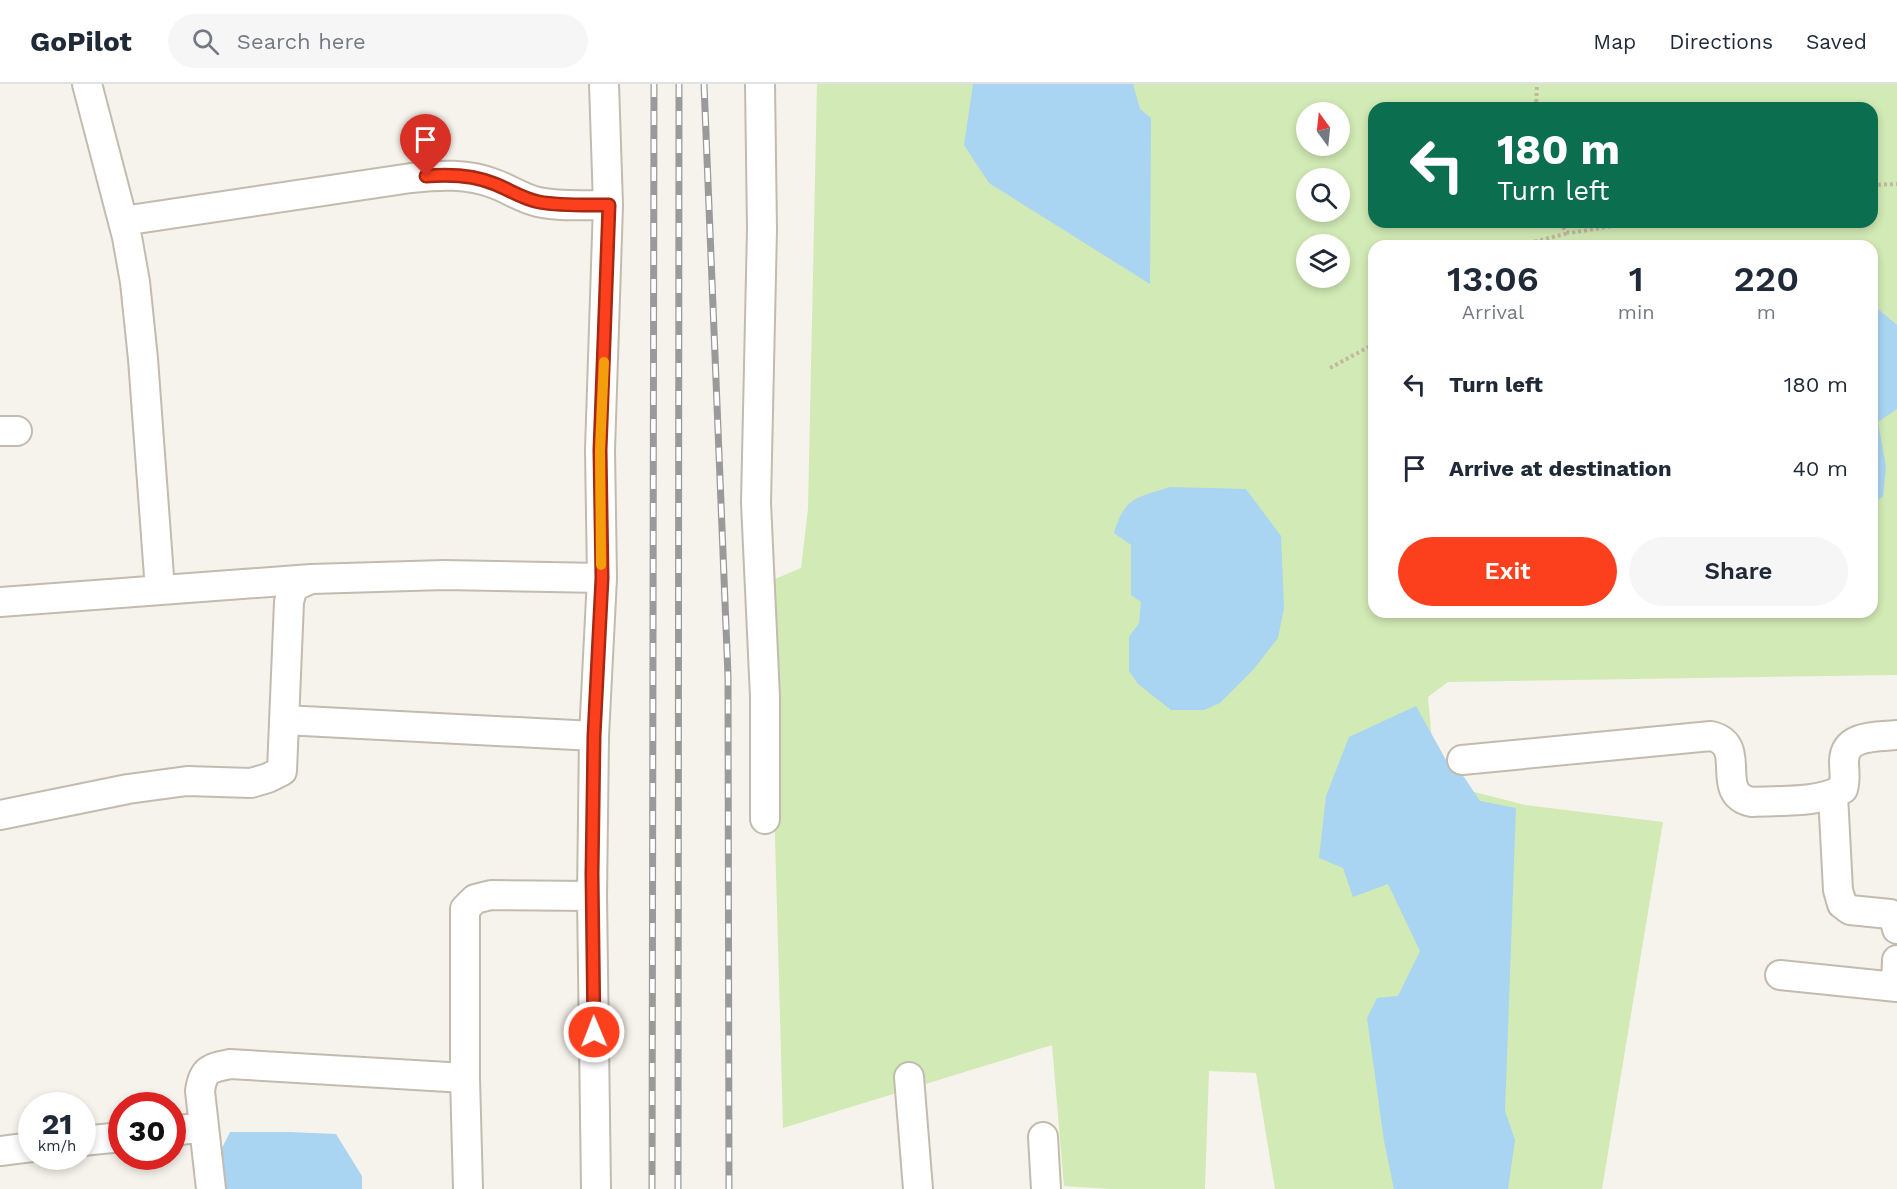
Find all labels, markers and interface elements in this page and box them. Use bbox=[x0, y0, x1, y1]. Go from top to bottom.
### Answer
search box bbox=[168, 14, 588, 68]
text: GoPilot bbox=[30, 25, 132, 58]
icon: search bbox=[189, 25, 222, 58]
text: Search here bbox=[237, 29, 366, 54]
text: Map bbox=[1593, 29, 1636, 54]
text: Directions bbox=[1669, 29, 1773, 54]
text: Saved bbox=[1806, 29, 1867, 54]
north arrow bbox=[1296, 102, 1350, 156]
map controls bbox=[1296, 102, 1350, 288]
pin bbox=[400, 114, 451, 176]
icon: arrive bbox=[409, 123, 442, 156]
text: 180 m bbox=[1497, 125, 1620, 174]
icon: left bbox=[1398, 126, 1476, 204]
button: search bbox=[1296, 168, 1350, 222]
text: Turn left bbox=[1497, 175, 1609, 207]
button: layers bbox=[1296, 234, 1350, 288]
text: 13:06 bbox=[1447, 258, 1539, 300]
text: 1 bbox=[1629, 258, 1644, 300]
text: 220 bbox=[1734, 258, 1799, 300]
text: Arrival bbox=[1462, 300, 1524, 324]
text: min bbox=[1618, 300, 1655, 324]
text: m bbox=[1757, 300, 1776, 324]
icon: left bbox=[1398, 368, 1431, 401]
text: Turn left bbox=[1449, 372, 1543, 397]
text: 180 m bbox=[1784, 372, 1848, 397]
icon: arrive bbox=[1398, 452, 1431, 485]
text: Arrive at destination bbox=[1449, 456, 1672, 481]
text: 40 m bbox=[1792, 456, 1848, 481]
button: Exit bbox=[1398, 537, 1617, 606]
button: Share bbox=[1629, 537, 1848, 606]
position arrow bbox=[562, 1000, 626, 1064]
speed limit sign: 30 bbox=[108, 1092, 186, 1170]
text: 21 bbox=[42, 1106, 72, 1141]
text: km/h bbox=[38, 1137, 76, 1155]

